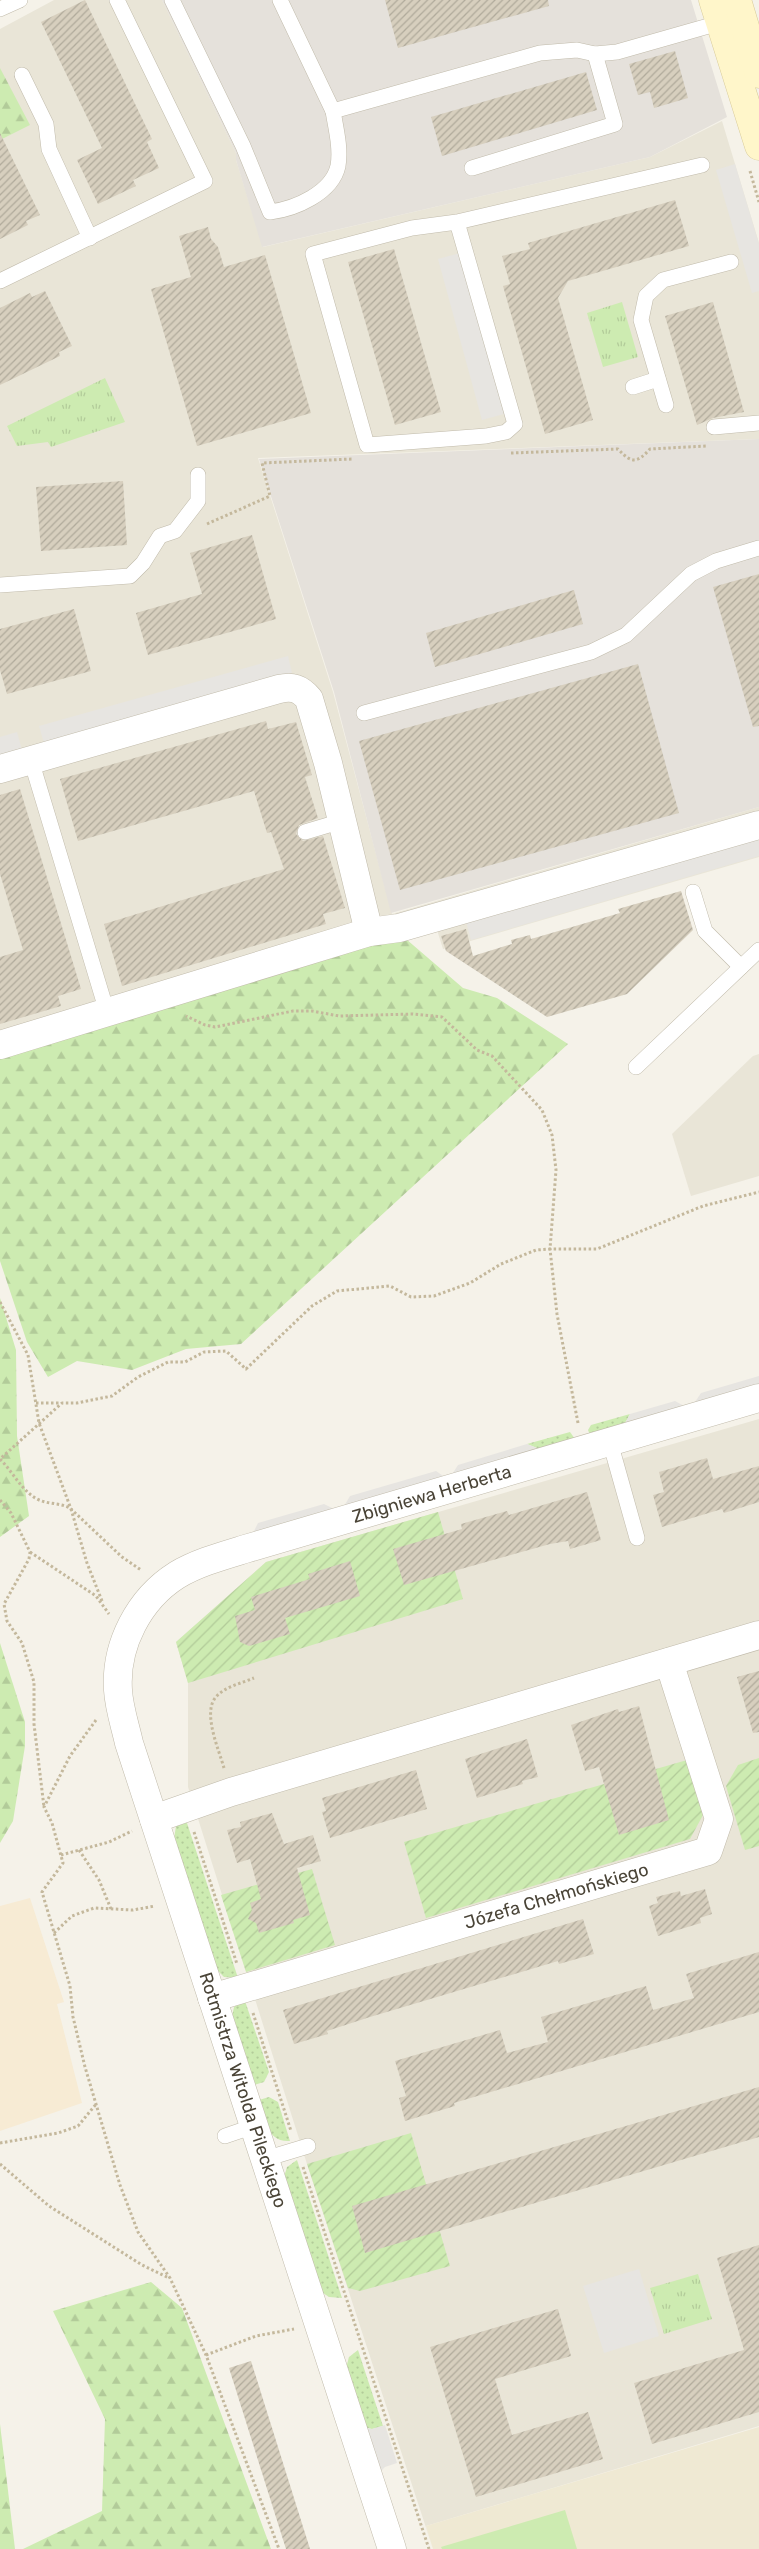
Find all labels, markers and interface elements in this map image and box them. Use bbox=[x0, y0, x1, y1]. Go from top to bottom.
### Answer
street label: Zbigniewa Herberta bbox=[350, 1460, 514, 1528]
street label: Józefa Chełmońskiego bbox=[461, 1858, 651, 1934]
street label: Rotmistrza Witolda Pileckiego bbox=[194, 1969, 292, 2211]

